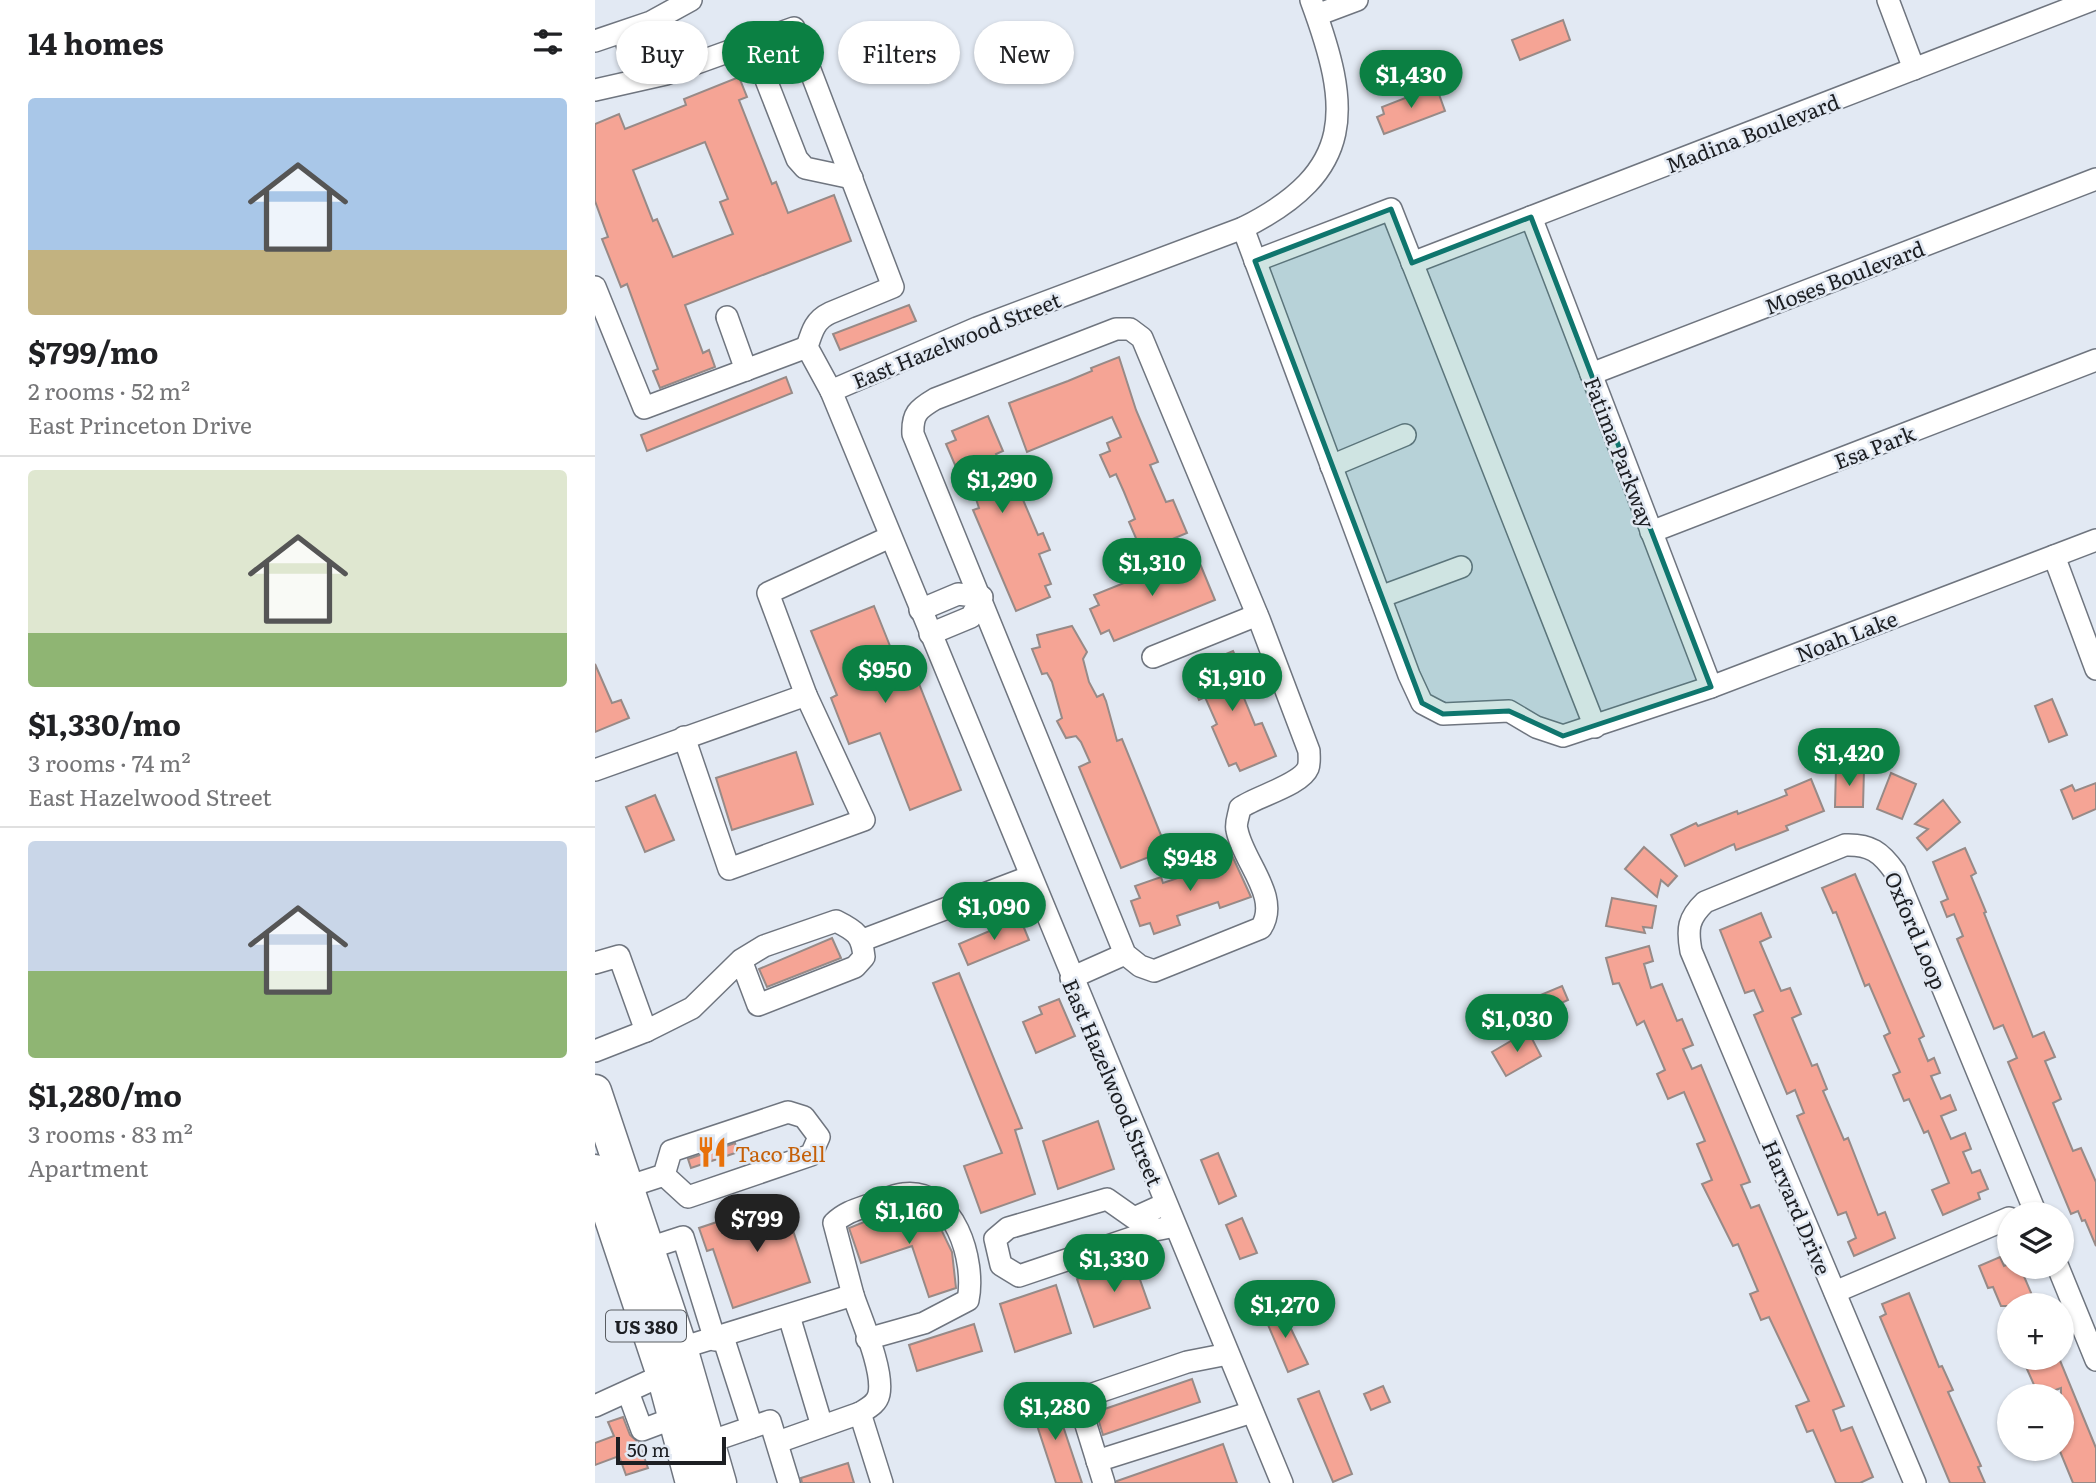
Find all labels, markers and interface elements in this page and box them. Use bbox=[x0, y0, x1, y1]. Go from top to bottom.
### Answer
text: 14 homes bbox=[28, 20, 164, 64]
chip: Buy bbox=[616, 21, 708, 84]
chip: Rent bbox=[722, 21, 824, 84]
chip: Filters bbox=[838, 21, 960, 84]
chip: New bbox=[974, 21, 1074, 84]
icon: filters bbox=[529, 23, 567, 61]
pin: $1,430 bbox=[1354, 50, 1468, 110]
text: $1,430 bbox=[1376, 56, 1446, 90]
street label: Madina Boulevard bbox=[1661, 85, 1843, 179]
icon: home bbox=[235, 144, 361, 270]
street label: Moses Boulevard bbox=[1760, 231, 1929, 321]
street label: East Hazelwood Street bbox=[847, 283, 1065, 395]
text: $799/mo bbox=[28, 329, 158, 373]
street label: Fatima Parkway bbox=[1578, 372, 1664, 533]
text: 2 rooms · 52 m² bbox=[28, 373, 190, 407]
text: East Princeton Drive bbox=[28, 407, 252, 441]
street label: Esa Park bbox=[1829, 416, 1919, 476]
pin: $1,290 bbox=[945, 456, 1059, 515]
text: $1,290 bbox=[967, 461, 1037, 495]
icon: home bbox=[235, 516, 361, 642]
pin: $1,310 bbox=[1095, 538, 1209, 598]
text: $1,310 bbox=[1118, 544, 1186, 578]
street label: Noah Lake bbox=[1791, 601, 1901, 669]
pin: $950 bbox=[844, 646, 926, 705]
text: $950 bbox=[858, 651, 912, 685]
pin: $1,910 bbox=[1175, 654, 1289, 713]
text: $1,910 bbox=[1198, 659, 1266, 693]
text: $1,330/mo bbox=[28, 701, 181, 745]
pin: $1,420 bbox=[1792, 728, 1906, 788]
text: $1,420 bbox=[1814, 734, 1884, 768]
text: 3 rooms · 74 m² bbox=[28, 745, 191, 779]
text: East Hazelwood Street bbox=[28, 779, 272, 813]
pin: $948 bbox=[1149, 834, 1231, 893]
text: $948 bbox=[1163, 839, 1217, 873]
street label: Oxford Loop bbox=[1878, 866, 1956, 994]
pin: $1,090 bbox=[937, 883, 1051, 942]
icon: home bbox=[235, 887, 361, 1013]
text: $1,090 bbox=[958, 888, 1030, 922]
street label: East Hazelwood Street bbox=[1056, 974, 1172, 1191]
pin: $1,030 bbox=[1460, 995, 1574, 1054]
text: $1,030 bbox=[1481, 1000, 1553, 1034]
text: $1,280/mo bbox=[28, 1072, 182, 1116]
text: 3 rooms · 83 m² bbox=[28, 1116, 193, 1150]
restaurant icon: Taco Bell bbox=[695, 1135, 729, 1169]
street label: Harvard Drive bbox=[1756, 1135, 1840, 1279]
place label: Taco Bell bbox=[735, 1137, 826, 1168]
text: Apartment bbox=[28, 1150, 148, 1184]
pin: $1,160 bbox=[852, 1186, 966, 1246]
text: $1,160 bbox=[875, 1192, 943, 1226]
pin: $799 bbox=[716, 1194, 798, 1254]
text: $799 bbox=[731, 1200, 783, 1234]
map controls bbox=[1997, 1202, 2074, 1461]
button: layers bbox=[1997, 1202, 2074, 1279]
pin: $1,330 bbox=[1057, 1234, 1171, 1294]
text: $1,330 bbox=[1079, 1240, 1149, 1274]
pin: $1,270 bbox=[1228, 1280, 1342, 1340]
text: $1,270 bbox=[1250, 1286, 1320, 1320]
button: + bbox=[1997, 1293, 2074, 1370]
road number: US 380 bbox=[606, 1310, 686, 1342]
pin: $1,280 bbox=[998, 1382, 1112, 1442]
button: − bbox=[1997, 1384, 2074, 1461]
text: $1,280 bbox=[1020, 1388, 1090, 1422]
scale bar bbox=[616, 1434, 726, 1466]
text: 50 m bbox=[627, 1435, 670, 1463]

